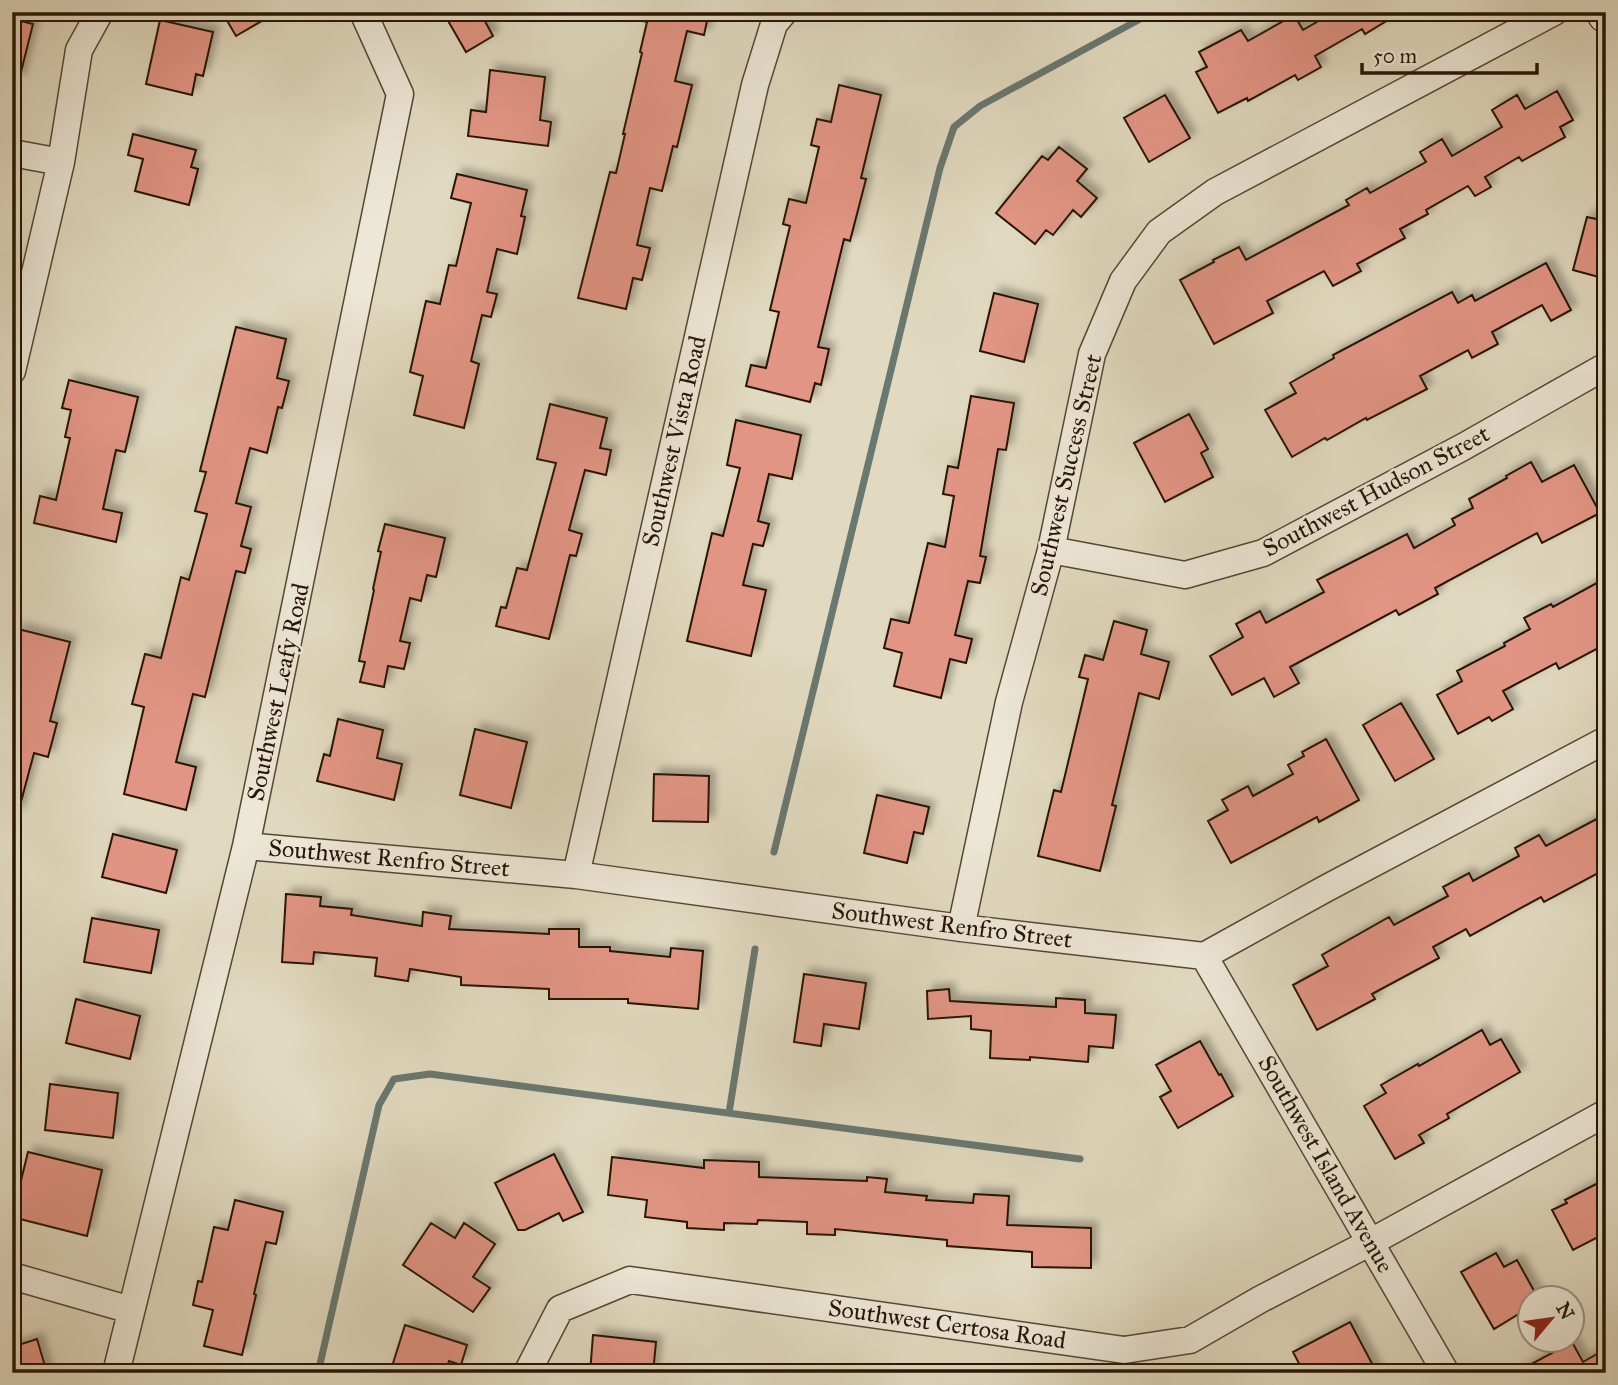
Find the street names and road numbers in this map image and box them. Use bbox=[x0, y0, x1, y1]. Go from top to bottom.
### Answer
street label: Southwest Vista Road bbox=[635, 333, 713, 549]
street label: Southwest Success Street bbox=[1024, 351, 1109, 599]
street label: Southwest Hudson Street bbox=[1257, 418, 1495, 564]
street label: Southwest Leafy Road bbox=[240, 580, 316, 804]
street label: Southwest Renfro Street bbox=[267, 833, 511, 884]
street label: Southwest Renfro Street bbox=[830, 895, 1074, 955]
street label: Southwest Island Avenue bbox=[1251, 1050, 1401, 1278]
street label: Southwest Certosa Road bbox=[826, 1292, 1068, 1356]

